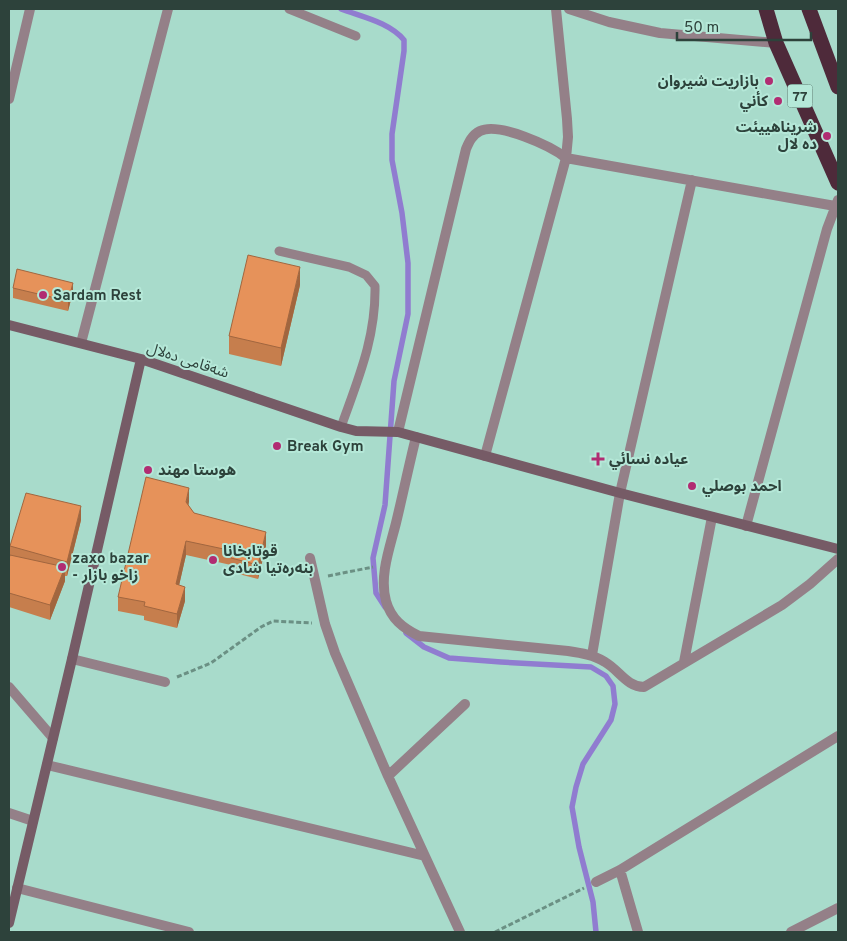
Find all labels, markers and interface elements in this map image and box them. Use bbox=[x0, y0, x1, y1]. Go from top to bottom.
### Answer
scale bar bbox=[677, 10, 811, 42]
text: 50 m bbox=[684, 19, 719, 38]
place label: بازاريت شيروان bbox=[658, 73, 759, 92]
marker: بازاريت شيروان bbox=[763, 75, 775, 87]
road number: 77 bbox=[788, 84, 812, 108]
place label: كأني bbox=[740, 91, 768, 112]
marker: كأني bbox=[772, 95, 784, 107]
place label: شريناهييئت ده لال bbox=[736, 119, 817, 155]
marker: شريناهييئت ده لال bbox=[821, 130, 833, 142]
place label: Sardam Rest bbox=[53, 287, 142, 306]
marker: Sardam Rest bbox=[37, 289, 49, 301]
street label: شەقامی دەلال bbox=[144, 339, 231, 384]
place label: Break Gym bbox=[287, 438, 364, 457]
marker: Break Gym bbox=[271, 440, 283, 452]
place label: عياده نسائي bbox=[609, 451, 688, 470]
marker: عياده نسائي bbox=[591, 452, 605, 466]
place label: هوستا مهند bbox=[158, 462, 236, 481]
marker: هوستا مهند bbox=[142, 464, 154, 476]
place label: احمد بوصلي bbox=[702, 478, 782, 497]
marker: احمد بوصلي bbox=[686, 480, 698, 492]
place label: قوتابخانا بنەرەتیا شادی bbox=[223, 543, 314, 579]
place label: zaxo bazar - زاخو بازار bbox=[72, 550, 150, 586]
marker: قوتابخانا بنەرەتیا شادی bbox=[207, 554, 219, 566]
marker: zaxo bazar - زاخو بازار bbox=[56, 561, 68, 573]

